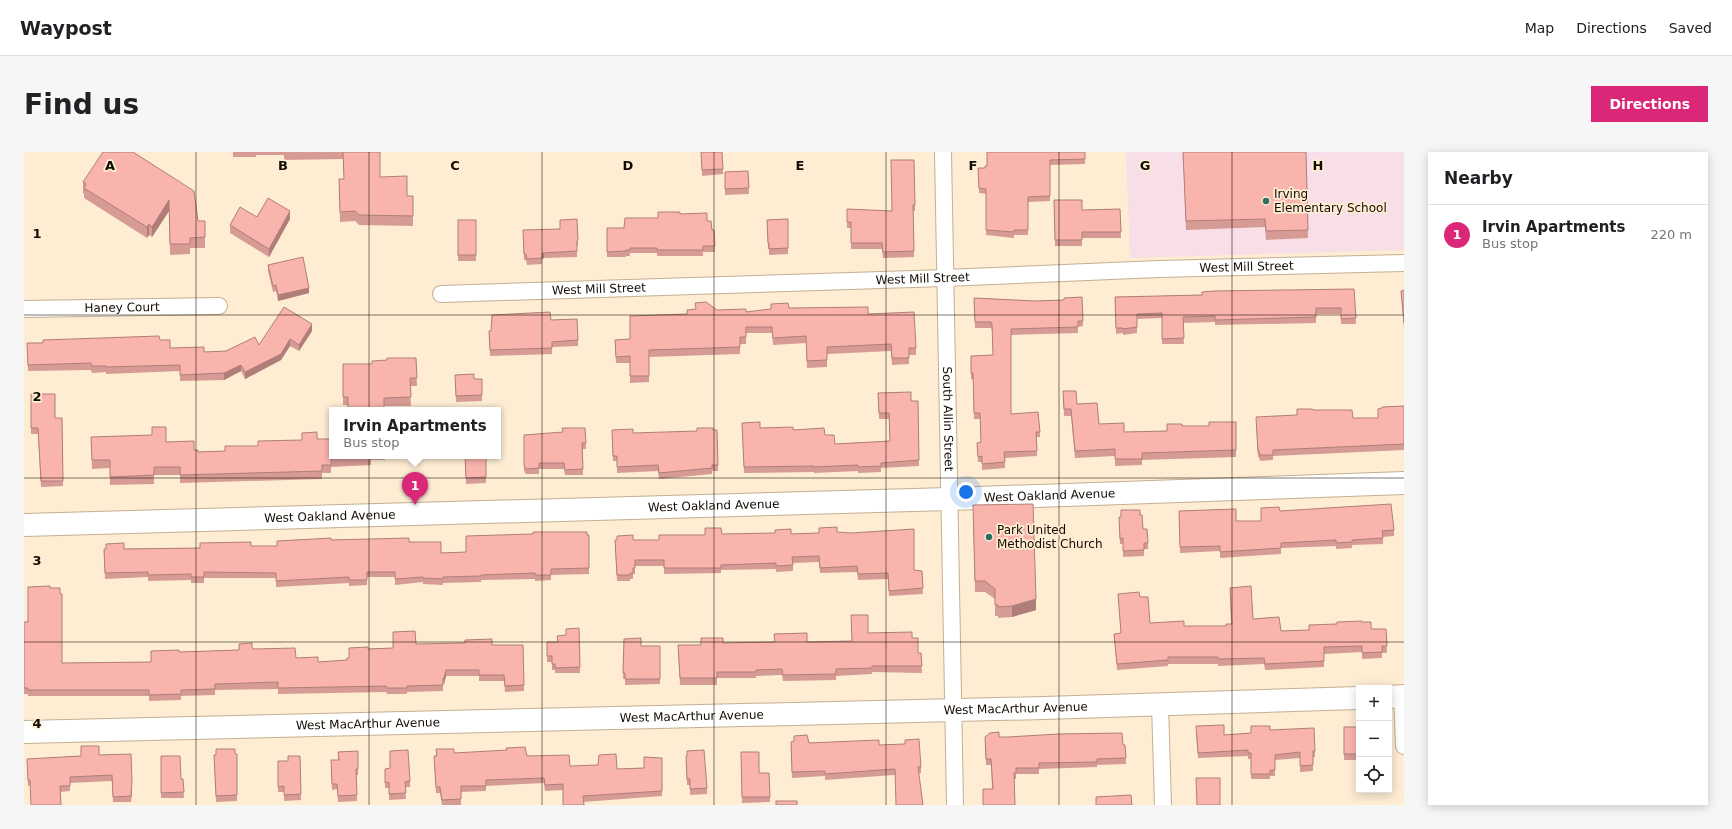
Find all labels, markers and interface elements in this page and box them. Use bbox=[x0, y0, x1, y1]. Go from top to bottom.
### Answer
text: Waypost bbox=[20, 17, 112, 39]
text: Map bbox=[1525, 20, 1554, 36]
text: Directions bbox=[1576, 20, 1647, 36]
text: Saved bbox=[1669, 20, 1712, 36]
button: Directions bbox=[1591, 86, 1708, 122]
text: Find us bbox=[24, 88, 139, 121]
text: A bbox=[105, 158, 115, 173]
text: B bbox=[278, 158, 288, 173]
text: C bbox=[450, 158, 460, 173]
text: D bbox=[623, 158, 634, 173]
text: E bbox=[796, 158, 804, 173]
text: F bbox=[969, 158, 977, 173]
text: G bbox=[1140, 158, 1150, 173]
text: H bbox=[1313, 158, 1323, 173]
text: Nearby bbox=[1444, 168, 1513, 188]
place label: Irving Elementary School bbox=[1274, 187, 1387, 215]
marker: Irving Elementary School bbox=[1261, 196, 1271, 206]
text: Irvin Apartments bbox=[1482, 218, 1625, 236]
text: 1 bbox=[32, 226, 42, 241]
text: 1 bbox=[1452, 227, 1462, 242]
text: 220 m bbox=[1650, 227, 1692, 242]
text: Bus stop bbox=[1482, 236, 1538, 251]
street label: West Mill Street bbox=[1199, 259, 1294, 275]
street label: West Mill Street bbox=[876, 270, 970, 287]
street label: West Mill Street bbox=[552, 280, 646, 297]
street label: Haney Court bbox=[84, 300, 160, 315]
street label: South Allin Street bbox=[940, 366, 956, 472]
text: 2 bbox=[32, 389, 42, 404]
popup bbox=[329, 407, 501, 459]
text: Irvin Apartments bbox=[343, 417, 487, 435]
text: Bus stop bbox=[343, 435, 399, 450]
pin: 1 bbox=[402, 472, 428, 505]
your location bbox=[956, 482, 976, 502]
street label: West Oakland Avenue bbox=[984, 486, 1116, 505]
street label: West Oakland Avenue bbox=[648, 497, 780, 514]
street label: West Oakland Avenue bbox=[264, 508, 396, 525]
place label: Park United Methodist Church bbox=[997, 523, 1103, 551]
marker: Park United Methodist Church bbox=[984, 532, 994, 542]
text: 3 bbox=[32, 553, 42, 568]
map controls bbox=[1356, 685, 1392, 793]
button: + bbox=[1356, 685, 1392, 721]
street label: West MacArthur Avenue bbox=[943, 700, 1088, 717]
street label: West MacArthur Avenue bbox=[620, 708, 764, 725]
street label: West MacArthur Avenue bbox=[296, 715, 440, 733]
text: 4 bbox=[32, 716, 42, 731]
button: − bbox=[1356, 721, 1392, 757]
button: locate bbox=[1356, 757, 1392, 793]

